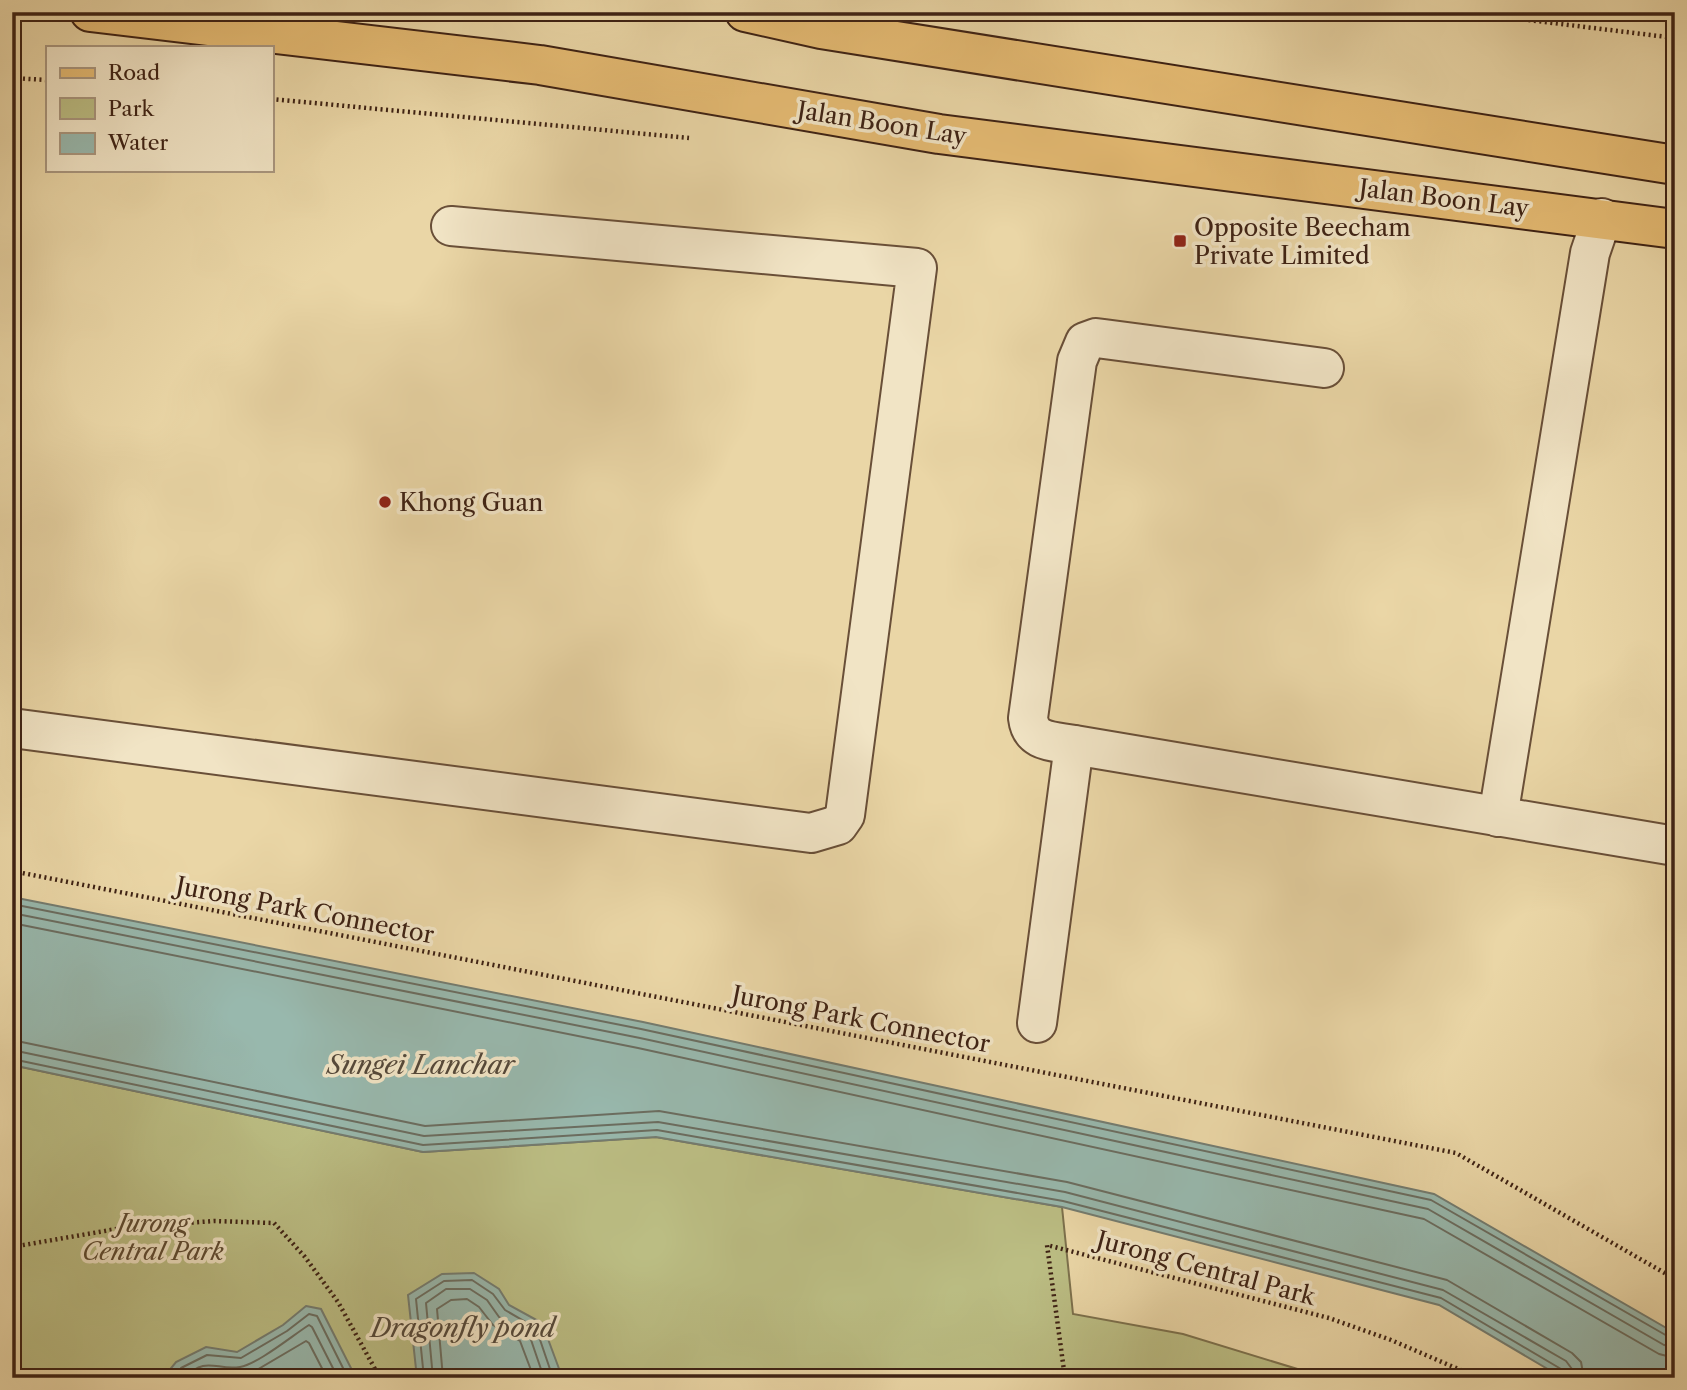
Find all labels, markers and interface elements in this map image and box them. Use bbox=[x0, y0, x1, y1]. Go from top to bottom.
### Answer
legend bbox=[46, 46, 273, 172]
text: Road bbox=[108, 60, 160, 85]
street label: Jalan Boon Lay bbox=[791, 95, 969, 151]
text: Park bbox=[108, 96, 154, 121]
text: Water bbox=[107, 130, 168, 155]
street label: Jalan Boon Lay bbox=[1354, 173, 1531, 223]
place label: Opposite Beecham Private Limited bbox=[1194, 213, 1411, 270]
marker: Opposite Beecham Private Limited bbox=[1172, 233, 1188, 249]
place label: Khong Guan bbox=[399, 488, 543, 517]
marker: Khong Guan bbox=[377, 494, 393, 510]
street label: Jurong Park Connector bbox=[170, 870, 437, 949]
street label: Jurong Park Connector bbox=[726, 979, 993, 1058]
water label: Sungei Lanchar bbox=[325, 1049, 517, 1081]
park label: Jurong Central Park bbox=[82, 1209, 224, 1266]
street label: Jurong Central Park bbox=[1090, 1224, 1320, 1311]
water label: Dragonfly pond bbox=[369, 1312, 558, 1344]

